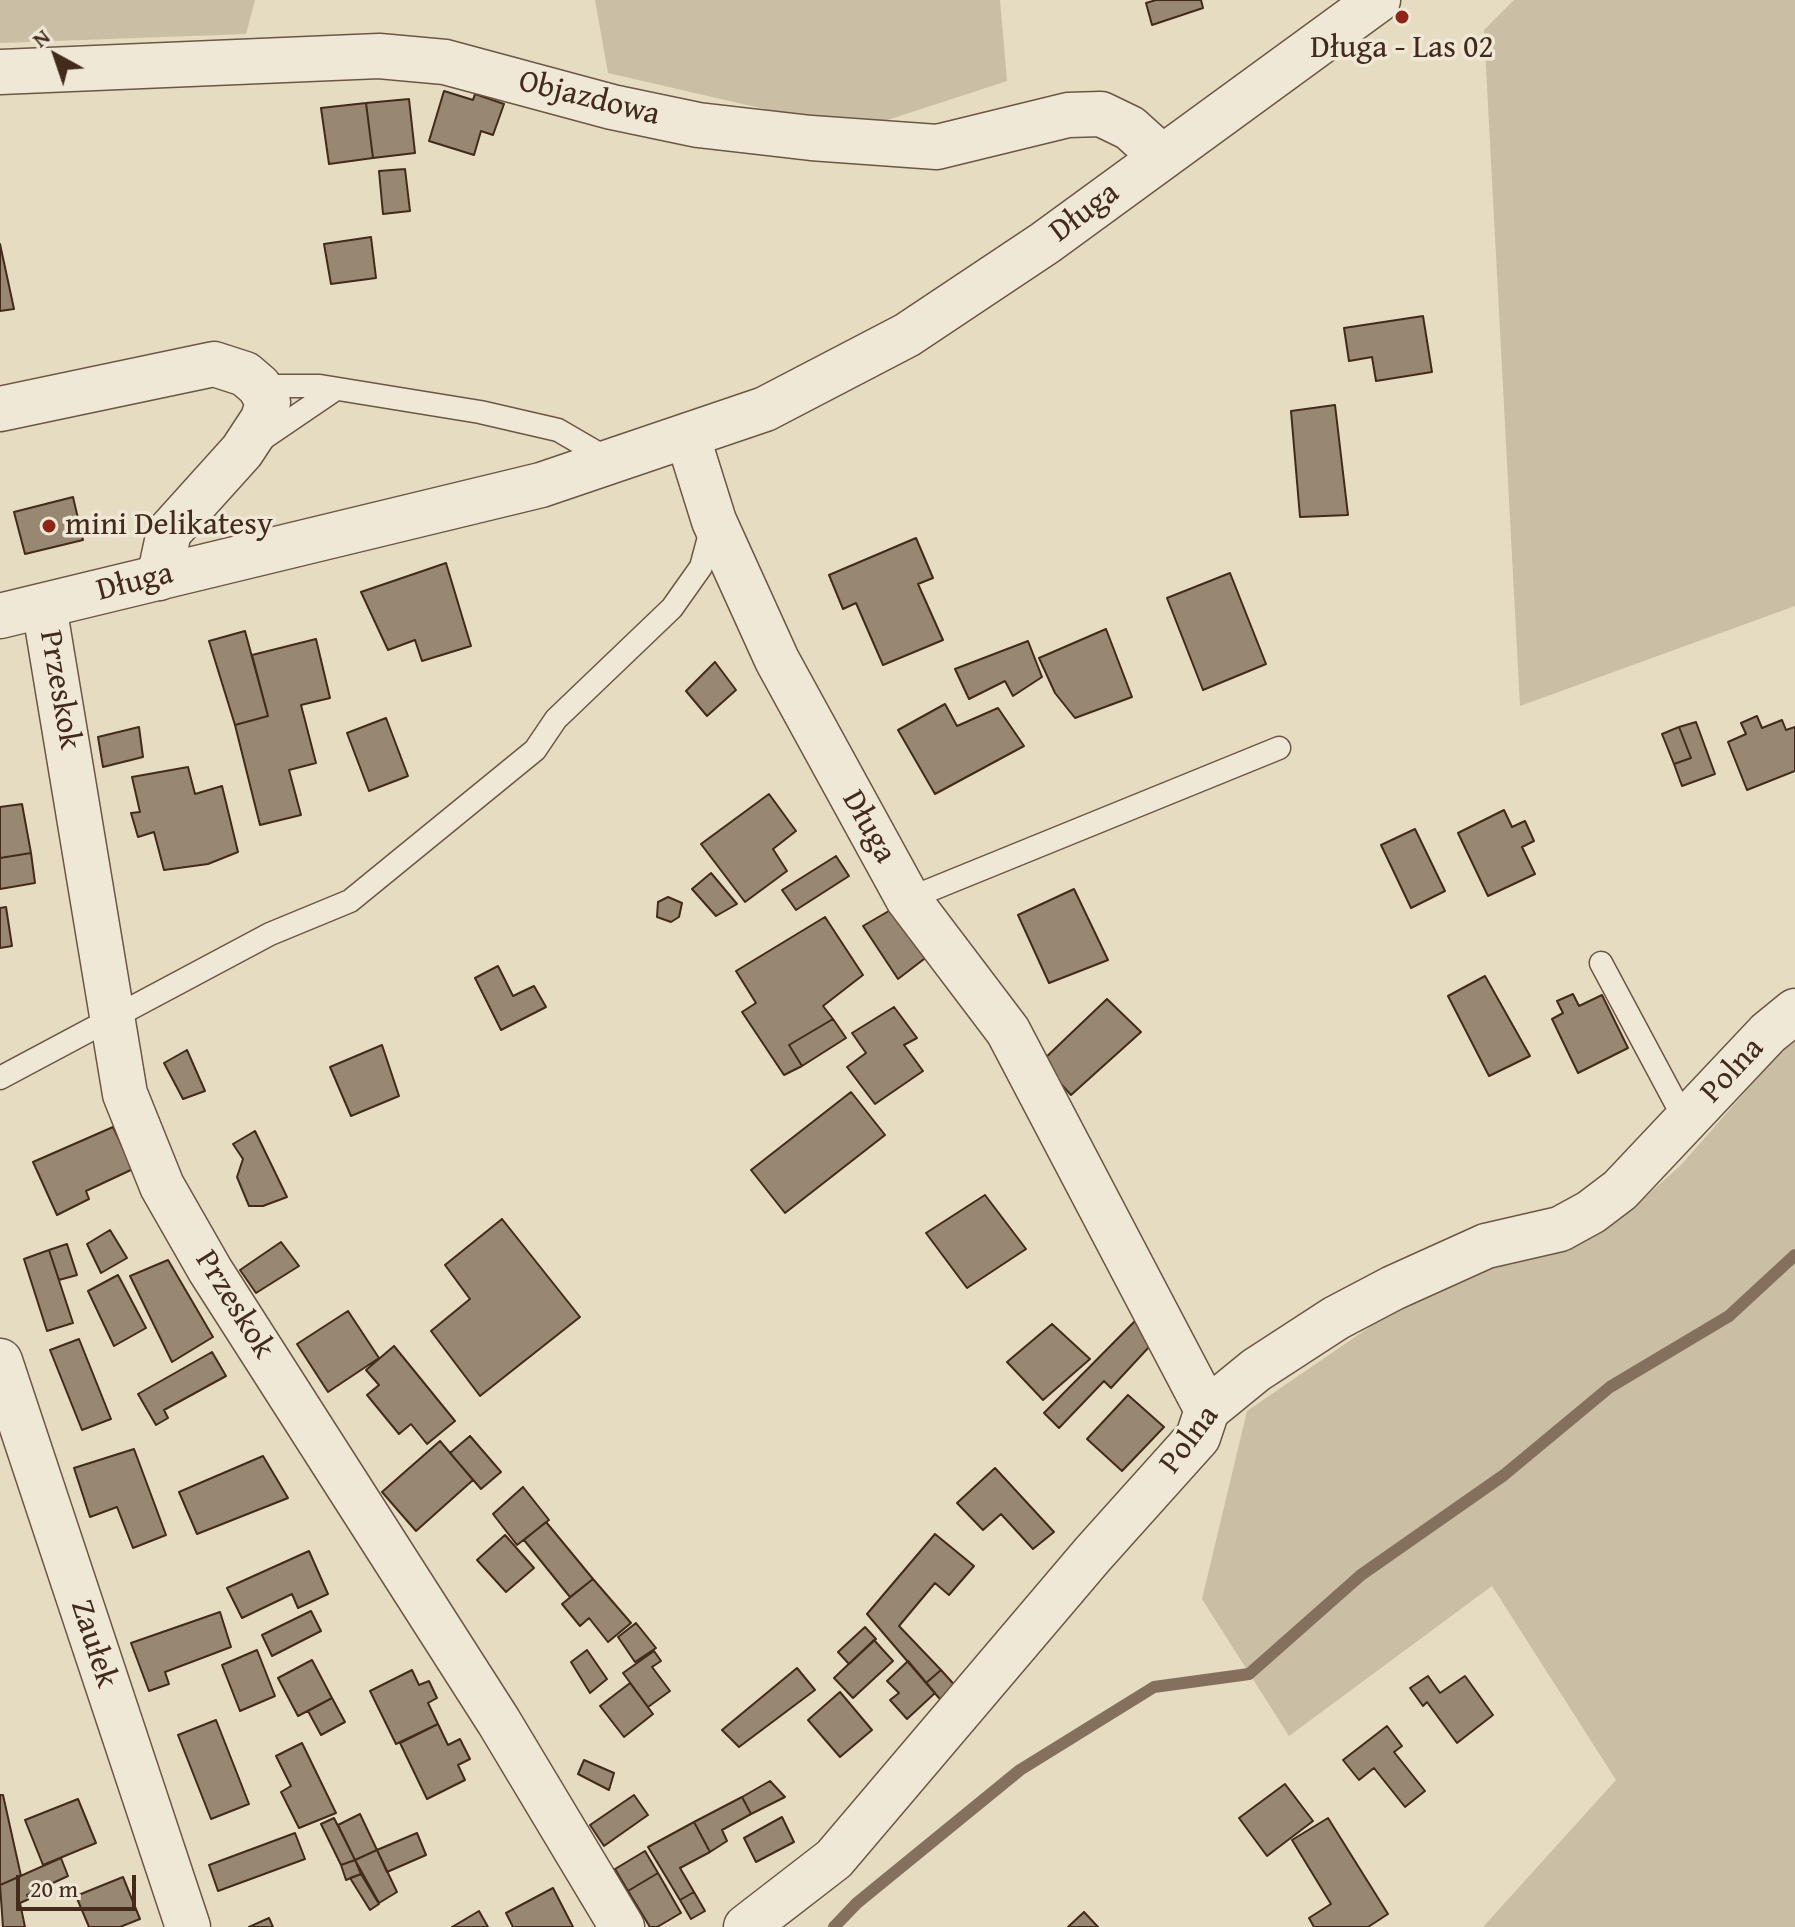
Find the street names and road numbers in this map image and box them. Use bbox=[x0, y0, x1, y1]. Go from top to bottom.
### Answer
street label: Objazdowa bbox=[514, 63, 664, 135]
street label: Długa bbox=[1043, 174, 1127, 252]
street label: Długa bbox=[93, 555, 177, 611]
street label: Przeskok bbox=[30, 627, 88, 753]
street label: Długa bbox=[833, 784, 903, 870]
street label: Polna bbox=[1693, 1030, 1773, 1112]
street label: Przeskok bbox=[186, 1244, 282, 1366]
street label: Polna bbox=[1152, 1398, 1228, 1482]
street label: Zaułek bbox=[61, 1595, 125, 1693]

